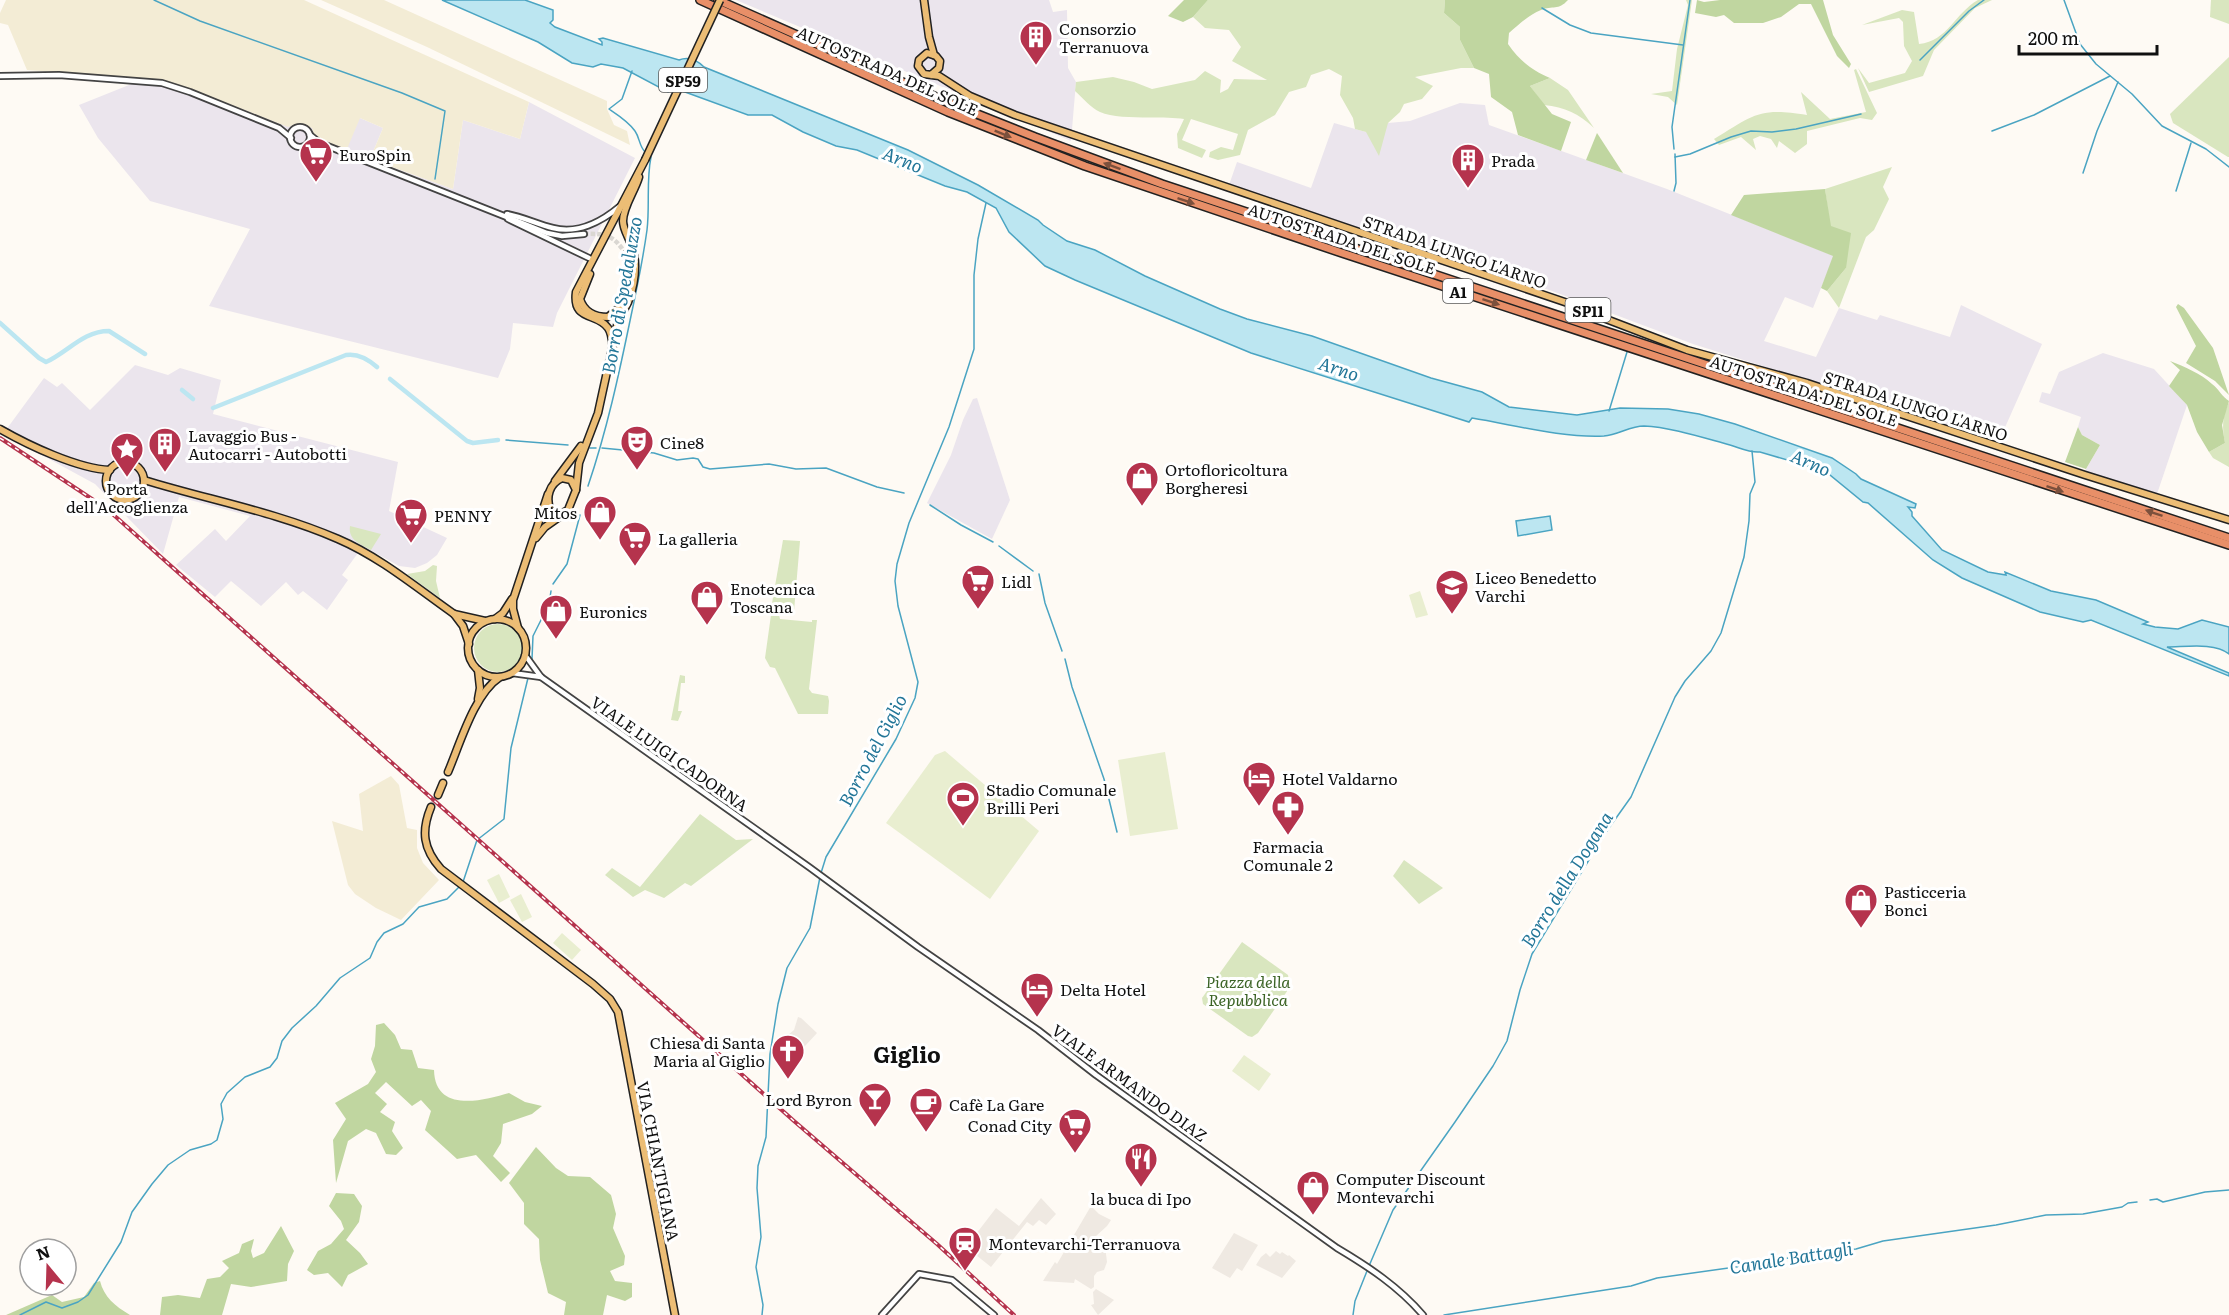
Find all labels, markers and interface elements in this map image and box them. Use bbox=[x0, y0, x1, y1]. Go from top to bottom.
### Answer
place label: Consorzio Terranuova bbox=[1059, 16, 1149, 58]
scale bar bbox=[2019, 18, 2157, 56]
street label: AUTOSTRADA DEL SOLE bbox=[793, 19, 983, 121]
building icon: Consorzio Terranuova bbox=[1018, 19, 1054, 66]
text: 200 m bbox=[2028, 24, 2079, 51]
road number: SP59 bbox=[659, 68, 707, 92]
one-way arrow bbox=[994, 130, 1012, 139]
supermarket icon: EuroSpin bbox=[298, 136, 334, 183]
water label: Arno bbox=[879, 139, 927, 179]
place label: EuroSpin bbox=[339, 142, 412, 166]
building icon: Prada bbox=[1450, 142, 1486, 189]
place label: Prada bbox=[1491, 148, 1536, 172]
one-way arrow bbox=[1103, 160, 1121, 170]
one-way arrow bbox=[1177, 196, 1195, 206]
street label: AUTOSTRADA DEL SOLE bbox=[1245, 196, 1439, 280]
street label: STRADA LUNGO L'ARNO bbox=[1360, 208, 1550, 294]
water label: Borro di Spedaluzzo bbox=[594, 214, 648, 376]
road number: A1 bbox=[1443, 279, 1473, 303]
one-way arrow bbox=[1482, 298, 1500, 307]
road number: SP11 bbox=[1566, 298, 1610, 322]
street label: AUTOSTRADA DEL SOLE bbox=[1707, 348, 1901, 432]
water label: Arno bbox=[1315, 349, 1363, 387]
street label: STRADA LUNGO L'ARNO bbox=[1821, 364, 2011, 446]
place label: Lavaggio Bus - Autocarri - Autobotti bbox=[188, 423, 347, 465]
theatre icon: Cine8 bbox=[619, 424, 655, 471]
building icon: Lavaggio Bus - Autocarri - Autobotti bbox=[147, 426, 183, 473]
place label: Cine8 bbox=[660, 430, 704, 454]
place icon: Porta dell'Accoglienza bbox=[109, 431, 145, 478]
water label: Arno bbox=[1787, 442, 1835, 482]
place label: Ortofloricoltura Borgheresi bbox=[1165, 457, 1288, 499]
shop icon: Ortofloricoltura Borgheresi bbox=[1124, 460, 1160, 507]
place label: Porta dell'Accoglienza bbox=[66, 476, 188, 518]
one-way arrow bbox=[2046, 484, 2064, 494]
shop icon: Mitos bbox=[582, 494, 618, 541]
supermarket icon: PENNY bbox=[393, 497, 429, 544]
place label: Mitos bbox=[533, 500, 577, 524]
place label: PENNY bbox=[434, 503, 493, 527]
one-way arrow bbox=[2145, 507, 2163, 517]
supermarket icon: La galleria bbox=[617, 520, 653, 567]
place label: La galleria bbox=[658, 526, 738, 550]
supermarket icon: Lidl bbox=[960, 563, 996, 610]
place label: Liceo Benedetto Varchi bbox=[1475, 565, 1597, 607]
school or university icon: Liceo Benedetto Varchi bbox=[1434, 568, 1470, 615]
place label: Lidl bbox=[1001, 569, 1032, 593]
place label: Enotecnica Toscana bbox=[730, 576, 815, 618]
shop icon: Enotecnica Toscana bbox=[689, 579, 725, 626]
shop icon: Euronics bbox=[538, 593, 574, 640]
place label: Euronics bbox=[579, 599, 647, 623]
street label: VIALE LUIGI CADORNA bbox=[586, 689, 754, 817]
water label: Borro del Giglio bbox=[831, 689, 913, 811]
hotel icon: Hotel Valdarno bbox=[1241, 760, 1277, 807]
place label: Hotel Valdarno bbox=[1282, 766, 1398, 790]
place label: Stadio Comunale Brilli Peri bbox=[986, 777, 1116, 819]
sports icon: Stadio Comunale Brilli Peri bbox=[945, 780, 981, 827]
pharmacy icon: Farmacia Comunale 2 bbox=[1270, 789, 1306, 836]
water label: Borro della Dogana bbox=[1513, 805, 1619, 952]
place label: Farmacia Comunale 2 bbox=[1243, 834, 1333, 876]
place label: Pasticceria Bonci bbox=[1884, 879, 1967, 921]
shop icon: Pasticceria Bonci bbox=[1843, 882, 1879, 929]
park label: Piazza della Repubblica bbox=[1205, 969, 1291, 1011]
hotel icon: Delta Hotel bbox=[1019, 971, 1055, 1018]
place label: Delta Hotel bbox=[1060, 977, 1146, 1001]
street label: VIALE ARMANDO DIAZ bbox=[1047, 1017, 1213, 1147]
place label: Chiesa di Santa Maria al Giglio bbox=[650, 1030, 765, 1072]
church icon: Chiesa di Santa Maria al Giglio bbox=[770, 1033, 806, 1080]
district label: Giglio bbox=[873, 1037, 941, 1070]
street label: VIA CHIANTIGIANA bbox=[632, 1079, 686, 1243]
bar icon: Lord Byron bbox=[857, 1081, 893, 1128]
cafe icon: Cafè La Gare bbox=[908, 1086, 944, 1133]
place label: Lord Byron bbox=[766, 1087, 852, 1111]
place label: Cafè La Gare bbox=[949, 1092, 1044, 1116]
supermarket icon: Conad City bbox=[1057, 1107, 1093, 1154]
place label: Conad City bbox=[968, 1113, 1053, 1137]
restaurant icon: la buca di Ipo bbox=[1123, 1141, 1159, 1188]
place label: Computer Discount Montevarchi bbox=[1336, 1166, 1486, 1208]
shop icon: Computer Discount Montevarchi bbox=[1295, 1169, 1331, 1216]
place label: la buca di Ipo bbox=[1091, 1186, 1191, 1210]
station icon: Montevarchi-Terranuova bbox=[947, 1225, 983, 1272]
place label: Montevarchi-Terranuova bbox=[988, 1231, 1181, 1255]
water label: Canale Battagli bbox=[1727, 1234, 1855, 1280]
north arrow bbox=[18, 1237, 78, 1297]
text: N bbox=[33, 1238, 53, 1265]

